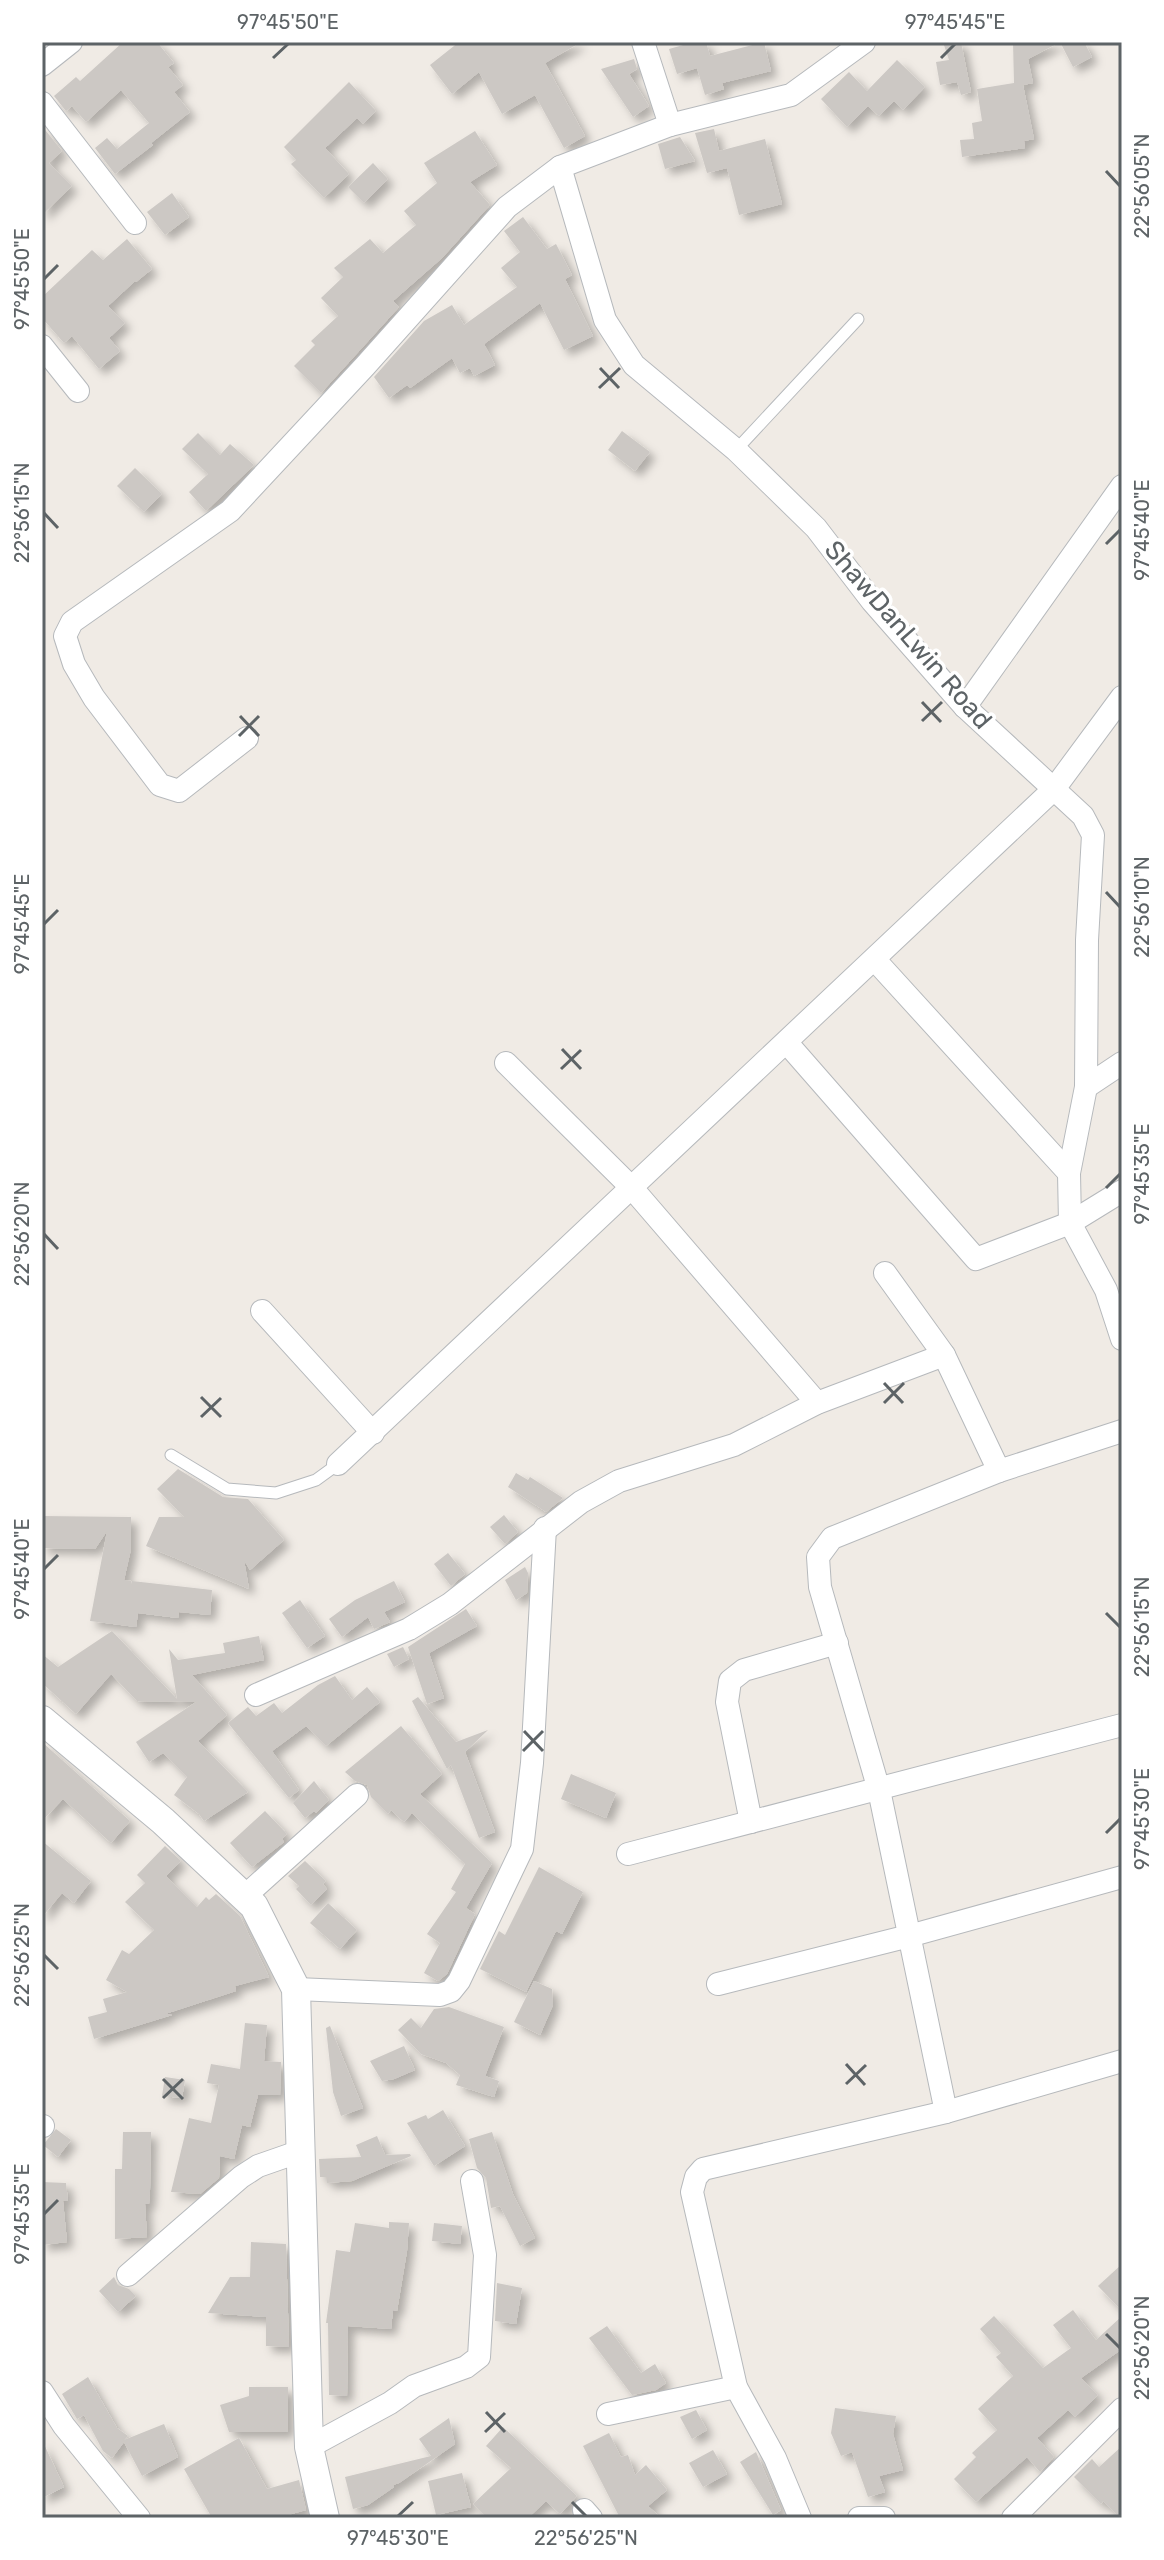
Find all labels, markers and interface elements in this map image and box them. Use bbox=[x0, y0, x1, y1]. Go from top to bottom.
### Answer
text: 97°45'50"E bbox=[237, 10, 339, 34]
text: 97°45'45"E bbox=[905, 10, 1005, 34]
text: 22°56'05"N bbox=[1130, 134, 1154, 238]
text: 97°45'50"E bbox=[10, 228, 34, 330]
text: 22°56'15"N bbox=[10, 463, 34, 563]
text: 97°45'40"E bbox=[1130, 479, 1154, 581]
street label: ShawDanLwin Road bbox=[818, 535, 998, 735]
text: 22°56'10"N bbox=[1130, 856, 1154, 958]
text: 97°45'45"E bbox=[10, 874, 34, 974]
text: 97°45'35"E bbox=[1130, 1123, 1154, 1225]
text: 22°56'20"N bbox=[10, 1182, 34, 1286]
text: 97°45'40"E bbox=[10, 1518, 34, 1620]
text: 22°56'15"N bbox=[1130, 1577, 1154, 1677]
text: 97°45'30"E bbox=[1130, 1768, 1154, 1870]
text: 22°56'25"N bbox=[10, 1903, 34, 2007]
text: 97°45'35"E bbox=[10, 2163, 34, 2265]
text: 22°56'20"N bbox=[1130, 2296, 1154, 2400]
text: 97°45'30"E bbox=[347, 2526, 449, 2550]
text: 22°56'25"N bbox=[534, 2526, 638, 2550]

